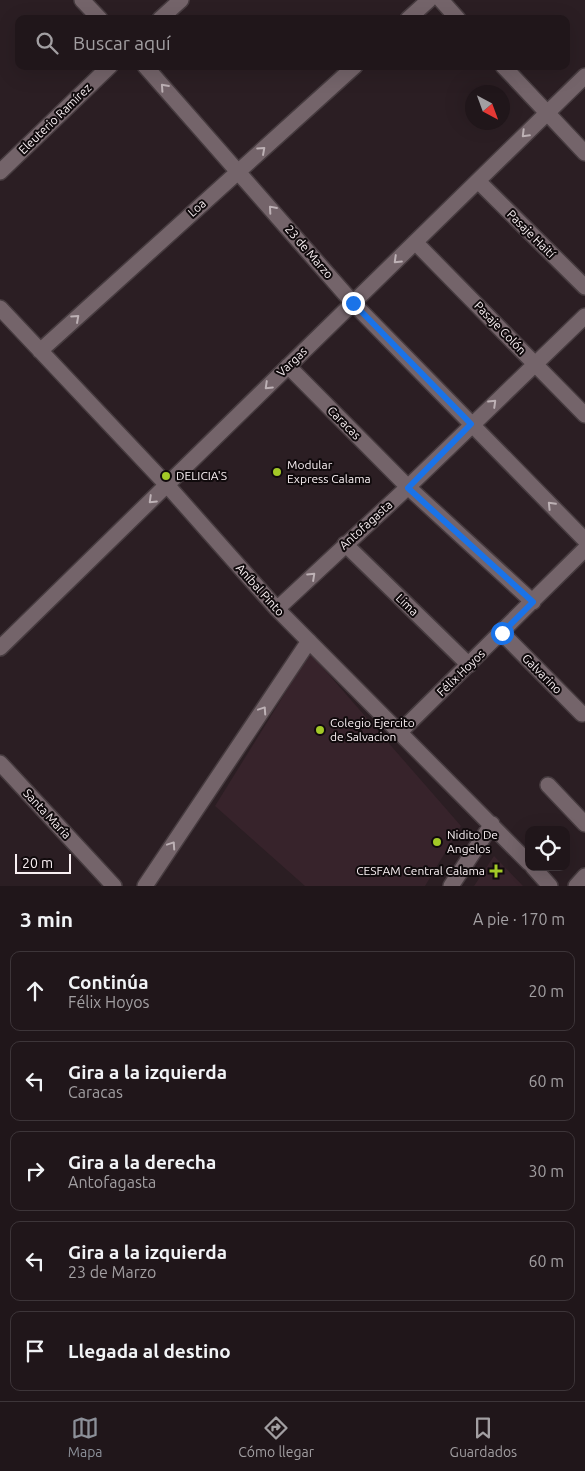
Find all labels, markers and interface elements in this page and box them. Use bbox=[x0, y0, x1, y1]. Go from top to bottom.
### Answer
search box bbox=[15, 15, 570, 70]
icon: search bbox=[33, 29, 61, 57]
text: Buscar aquí bbox=[73, 32, 171, 54]
street label: Eleuterio Ramírez bbox=[16, 80, 94, 156]
one-way arrow bbox=[160, 84, 169, 93]
north arrow bbox=[465, 85, 510, 130]
one-way arrow bbox=[522, 128, 531, 137]
one-way arrow bbox=[256, 147, 265, 156]
street label: Loa bbox=[185, 196, 208, 219]
one-way arrow bbox=[268, 205, 277, 214]
street label: Pasaje Haití bbox=[505, 207, 559, 261]
street label: 23 de Marzo bbox=[283, 222, 336, 281]
one-way arrow bbox=[393, 254, 402, 263]
route end bbox=[342, 292, 365, 315]
street label: Pasaje Colón bbox=[472, 299, 529, 357]
one-way arrow bbox=[71, 315, 80, 324]
street label: Vargas bbox=[274, 344, 309, 379]
one-way arrow bbox=[265, 380, 274, 389]
one-way arrow bbox=[488, 400, 497, 409]
street label: Caracas bbox=[325, 403, 364, 442]
place label: Modular Express Calama bbox=[287, 458, 371, 485]
marker: Modular Express Calama bbox=[271, 466, 283, 478]
place label: DELICIA'S bbox=[176, 469, 227, 482]
marker: DELICIA'S bbox=[160, 470, 172, 482]
one-way arrow bbox=[149, 494, 158, 503]
street label: Antofagasta bbox=[337, 498, 395, 552]
one-way arrow bbox=[548, 502, 557, 511]
street label: Aníbal Pinto bbox=[234, 561, 287, 618]
one-way arrow bbox=[306, 572, 315, 581]
street label: Lima bbox=[394, 591, 421, 618]
route start bbox=[491, 622, 514, 645]
street label: Félix Hoyos bbox=[434, 647, 487, 699]
street label: Galvarino bbox=[520, 651, 565, 696]
one-way arrow bbox=[257, 707, 266, 716]
place label: Colegio Ejercito de Salvacion bbox=[330, 716, 415, 743]
marker: Colegio Ejercito de Salvacion bbox=[314, 724, 326, 736]
street label: Santa María bbox=[21, 786, 74, 841]
map controls bbox=[525, 826, 570, 871]
button: locate bbox=[525, 826, 570, 871]
place label: Nidito De Angelos bbox=[447, 828, 498, 855]
marker: Nidito De Angelos bbox=[431, 836, 443, 848]
one-way arrow bbox=[166, 842, 176, 851]
scale bar bbox=[15, 851, 71, 874]
text: 20 m bbox=[22, 855, 53, 871]
place label: CESFAM Central Calama bbox=[356, 864, 485, 877]
marker: CESFAM Central Calama bbox=[489, 864, 503, 878]
text: 3 min bbox=[20, 907, 73, 931]
text: A pie · 170 m bbox=[473, 910, 565, 928]
text: Continúa bbox=[68, 971, 149, 993]
icon: ahead bbox=[21, 977, 49, 1005]
text: 20 m bbox=[528, 982, 564, 1000]
text: Félix Hoyos bbox=[68, 993, 150, 1011]
text: Gira a la izquierda bbox=[68, 1061, 227, 1083]
icon: left bbox=[21, 1067, 49, 1095]
text: 60 m bbox=[528, 1072, 564, 1090]
text: Caracas bbox=[68, 1083, 123, 1101]
text: Gira a la derecha bbox=[68, 1151, 216, 1173]
icon: right bbox=[21, 1157, 49, 1185]
text: 30 m bbox=[528, 1162, 564, 1180]
text: Antofagasta bbox=[68, 1173, 156, 1191]
text: Gira a la izquierda bbox=[68, 1241, 227, 1263]
icon: left bbox=[21, 1247, 49, 1275]
text: 60 m bbox=[528, 1252, 564, 1270]
text: 23 de Marzo bbox=[68, 1263, 156, 1281]
icon: arrive bbox=[21, 1337, 49, 1365]
text: Llegada al destino bbox=[68, 1340, 231, 1362]
tab: Mapa bbox=[68, 1414, 103, 1460]
tab: Cómo llegar bbox=[238, 1414, 314, 1460]
tab: Guardados bbox=[450, 1414, 517, 1460]

